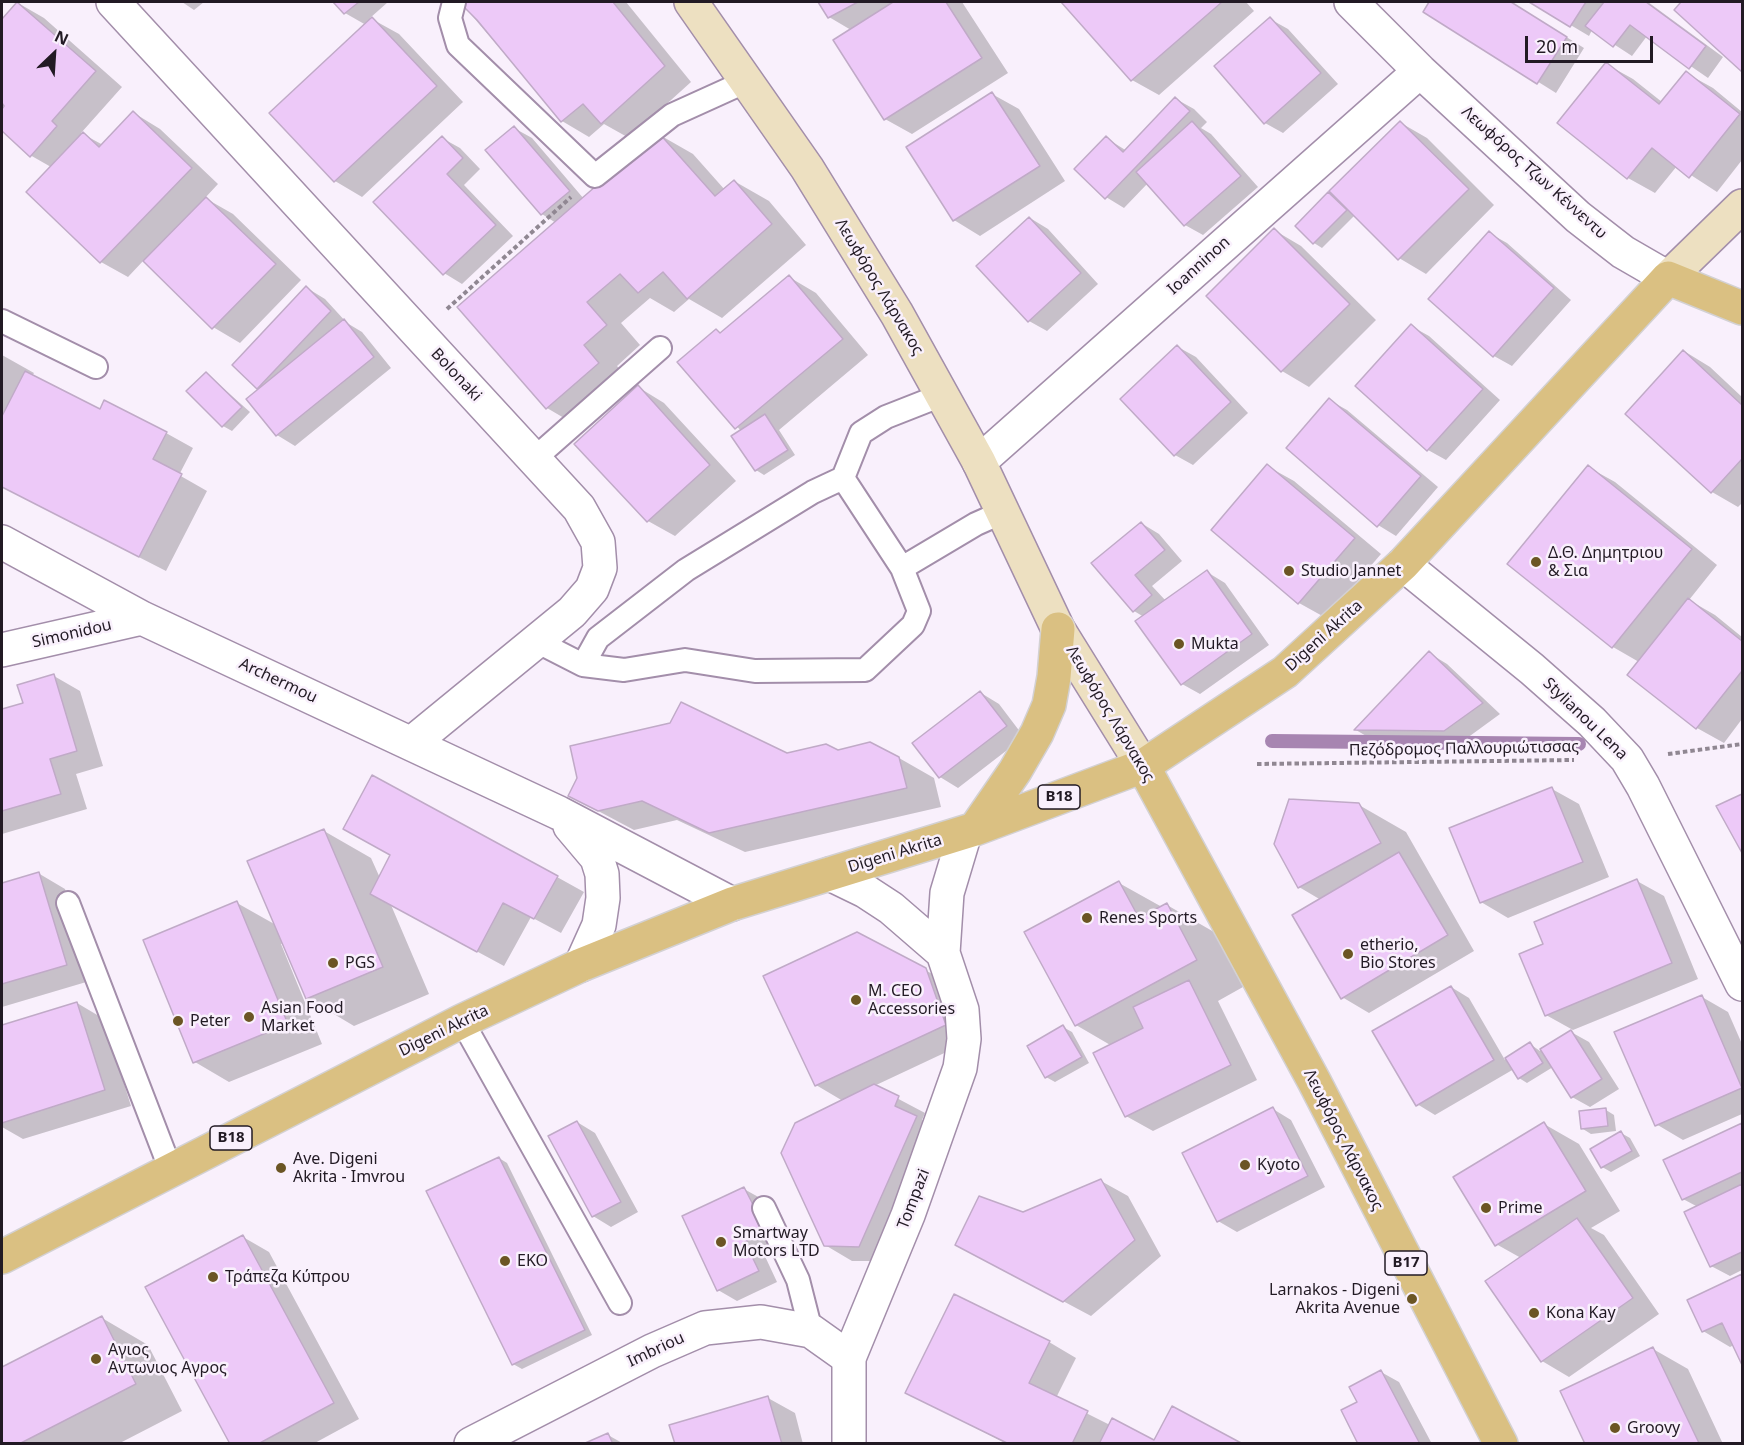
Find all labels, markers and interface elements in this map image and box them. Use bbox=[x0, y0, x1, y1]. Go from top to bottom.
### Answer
north arrow bbox=[24, 24, 84, 84]
scale bar bbox=[1528, 24, 1656, 62]
text: N bbox=[51, 25, 72, 50]
text: 20 m bbox=[1536, 34, 1578, 58]
street label: Λεωφόρος Τζων Κέννεντυ bbox=[1457, 103, 1611, 243]
street label: Λεωφόρος Λάρνακος bbox=[831, 215, 927, 359]
street label: Ioanninon bbox=[1164, 233, 1234, 299]
street label: Bolonaki bbox=[427, 345, 485, 405]
place label: Δ.Θ. Δημητριου & Σια bbox=[1548, 543, 1663, 581]
marker: Δ.Θ. Δημητριου & Σια bbox=[1529, 555, 1543, 569]
place label: Studio Jannet bbox=[1301, 561, 1401, 581]
marker: Studio Jannet bbox=[1282, 564, 1296, 578]
street label: Digeni Akrita bbox=[1281, 596, 1367, 676]
street label: Simonidou bbox=[30, 616, 114, 652]
place label: Mukta bbox=[1191, 634, 1239, 654]
marker: Mukta bbox=[1172, 637, 1186, 651]
street label: Λεωφόρος Λάρνακος bbox=[1062, 642, 1158, 786]
street label: Archermou bbox=[236, 654, 320, 708]
street label: Stylianou Lena bbox=[1539, 674, 1631, 764]
street label: Πεζόδρομος Παλλουριώτισσας bbox=[1349, 737, 1579, 761]
road number: B18 bbox=[1038, 785, 1080, 809]
street label: Digeni Akrita bbox=[846, 831, 944, 877]
place label: Renes Sports bbox=[1099, 908, 1197, 928]
marker: Renes Sports bbox=[1080, 911, 1094, 925]
place label: etherio, Bio Stores bbox=[1360, 935, 1436, 973]
marker: etherio, Bio Stores bbox=[1341, 947, 1355, 961]
place label: PGS bbox=[345, 953, 375, 973]
marker: PGS bbox=[326, 956, 340, 970]
place label: M. CEO Accessories bbox=[868, 981, 955, 1019]
marker: M. CEO Accessories bbox=[849, 993, 863, 1007]
place label: Asian Food Market bbox=[261, 998, 344, 1036]
street label: Digeni Akrita bbox=[396, 1001, 492, 1061]
marker: Asian Food Market bbox=[242, 1010, 256, 1024]
place label: Peter bbox=[190, 1011, 230, 1031]
marker: Peter bbox=[171, 1014, 185, 1028]
street label: Λεωφόρος Λάρνακος bbox=[1299, 1066, 1387, 1214]
road number: B18 bbox=[210, 1126, 252, 1150]
place label: Ave. Digeni Akrita - Imvrou bbox=[293, 1149, 405, 1187]
place label: Kyoto bbox=[1257, 1155, 1300, 1175]
marker: Kyoto bbox=[1238, 1158, 1252, 1172]
marker: Ave. Digeni Akrita - Imvrou bbox=[274, 1161, 288, 1175]
street label: Tompazi bbox=[894, 1166, 934, 1232]
place label: Prime bbox=[1498, 1198, 1542, 1218]
marker: Prime bbox=[1479, 1201, 1493, 1215]
place label: Smartway Motors LTD bbox=[733, 1223, 820, 1261]
marker: Smartway Motors LTD bbox=[714, 1235, 728, 1249]
place label: EKO bbox=[517, 1251, 548, 1271]
road number: B17 bbox=[1385, 1251, 1427, 1275]
marker: EKO bbox=[498, 1254, 512, 1268]
place label: Τράπεζα Κύπρου bbox=[225, 1267, 350, 1287]
marker: Τράπεζα Κύπρου bbox=[206, 1270, 220, 1284]
place label: Larnakos - Digeni Akrita Avenue bbox=[1269, 1280, 1400, 1318]
marker: Larnakos - Digeni Akrita Avenue bbox=[1405, 1292, 1419, 1306]
place label: Kona Kay bbox=[1546, 1303, 1616, 1323]
marker: Kona Kay bbox=[1527, 1306, 1541, 1320]
street label: Imbriou bbox=[625, 1329, 687, 1371]
place label: Αγιος Αντωνιος Αγρος bbox=[108, 1340, 227, 1378]
marker: Αγιος Αντωνιος Αγρος bbox=[89, 1352, 103, 1366]
place label: Groovy bbox=[1627, 1418, 1680, 1438]
marker: Groovy bbox=[1608, 1421, 1622, 1435]

